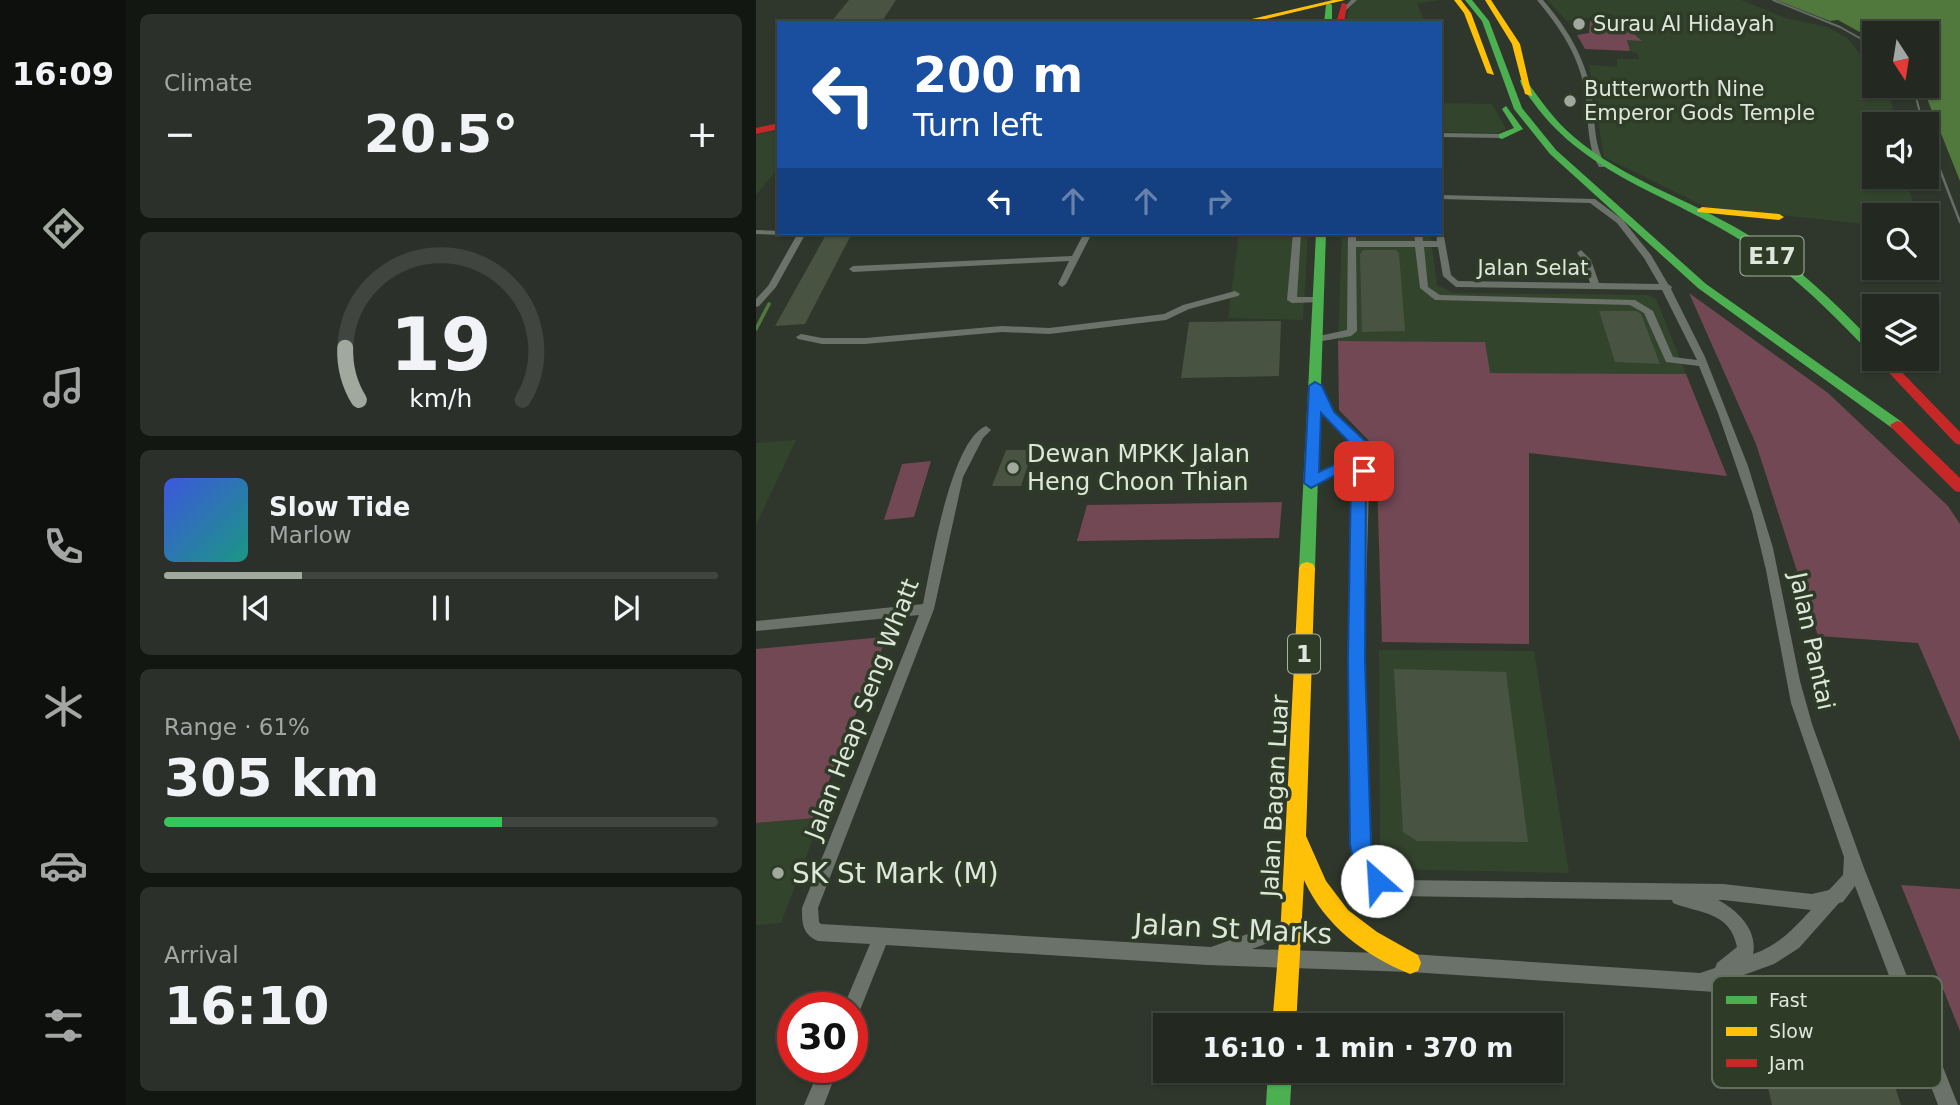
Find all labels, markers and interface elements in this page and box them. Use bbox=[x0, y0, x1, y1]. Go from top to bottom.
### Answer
place label: Surau Al Hidayah bbox=[1593, 12, 1774, 36]
marker: Surau Al Hidayah bbox=[1571, 16, 1587, 32]
north arrow bbox=[1862, 21, 1939, 98]
map controls bbox=[1862, 21, 1939, 371]
text: 200 m bbox=[913, 47, 1083, 104]
icon: left bbox=[798, 49, 889, 140]
text: 16:09 bbox=[12, 55, 114, 93]
text: Climate bbox=[164, 70, 253, 96]
place label: Butterworth Nine Emperor Gods Temple bbox=[1584, 77, 1815, 125]
marker: Butterworth Nine Emperor Gods Temple bbox=[1562, 93, 1578, 109]
text: 20.5° bbox=[364, 104, 518, 164]
text: Turn left bbox=[913, 106, 1043, 144]
text: − bbox=[164, 112, 196, 156]
text: + bbox=[686, 112, 718, 156]
button: sound bbox=[1862, 112, 1939, 189]
icon: left bbox=[981, 182, 1019, 220]
icon: ahead bbox=[1054, 182, 1092, 220]
icon: ahead bbox=[1127, 182, 1165, 220]
icon: right bbox=[1200, 182, 1238, 220]
button: search bbox=[1862, 203, 1939, 280]
icon: directions bbox=[39, 204, 88, 253]
road number: E17 bbox=[1740, 236, 1804, 276]
street label: Jalan Selat bbox=[1476, 256, 1588, 280]
button: layers bbox=[1862, 294, 1939, 371]
text: 19 bbox=[390, 303, 492, 388]
icon: music bbox=[39, 363, 88, 412]
text: km/h bbox=[409, 384, 473, 413]
place label: Dewan MPKK Jalan Heng Choon Thian bbox=[1027, 440, 1250, 496]
pin bbox=[1334, 441, 1394, 501]
icon: arrive bbox=[1345, 452, 1383, 490]
marker: Dewan MPKK Jalan Heng Choon Thian bbox=[1005, 460, 1021, 476]
text: Slow Tide bbox=[269, 492, 410, 522]
icon: phone bbox=[39, 522, 88, 571]
text: Marlow bbox=[269, 522, 352, 548]
street label: Jalan Pantai bbox=[1783, 568, 1840, 712]
street label: Jalan Heap Seng Whatt bbox=[799, 575, 925, 845]
icon: previous bbox=[237, 589, 275, 627]
icon: pause bbox=[422, 589, 460, 627]
icon: next bbox=[607, 589, 645, 627]
road number: 1 bbox=[1288, 634, 1320, 674]
icon: climate bbox=[39, 682, 88, 731]
street label: Jalan Bagan Luar bbox=[1256, 694, 1294, 900]
text: Range · 61% bbox=[164, 714, 310, 740]
text: 305 km bbox=[164, 748, 379, 808]
icon: car bbox=[39, 841, 88, 890]
position arrow bbox=[1340, 844, 1414, 918]
place label: SK St Mark (M) bbox=[792, 857, 999, 890]
marker: SK St Mark (M) bbox=[770, 865, 786, 881]
street label: Jalan St Marks bbox=[1131, 907, 1333, 951]
text: Arrival bbox=[164, 942, 239, 968]
text: 16:10 bbox=[164, 976, 330, 1036]
legend bbox=[1712, 976, 1942, 1088]
text: Fast bbox=[1769, 989, 1807, 1011]
speed limit sign: 30 bbox=[777, 992, 868, 1083]
icon: filters bbox=[39, 1001, 88, 1050]
text: Slow bbox=[1769, 1020, 1814, 1042]
text: 16:10 · 1 min · 370 m bbox=[1203, 1033, 1513, 1063]
text: Jam bbox=[1768, 1052, 1805, 1074]

